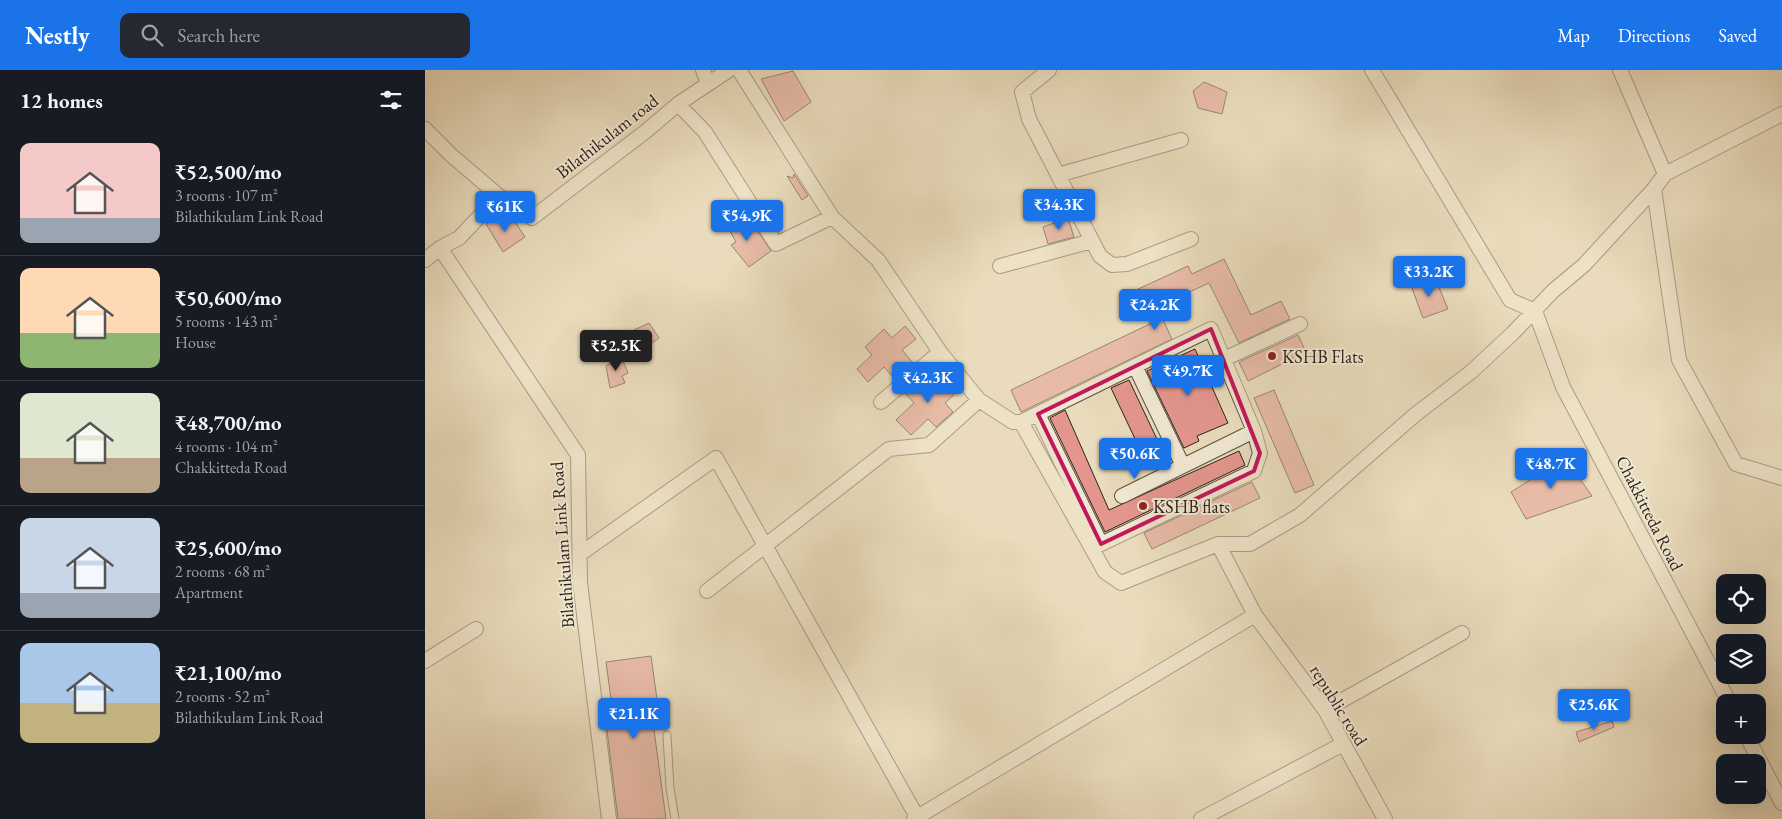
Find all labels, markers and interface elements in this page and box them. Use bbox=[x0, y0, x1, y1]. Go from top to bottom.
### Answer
search box bbox=[120, 13, 470, 58]
text: Nestly bbox=[25, 20, 90, 51]
icon: search bbox=[138, 21, 166, 49]
text: Search here bbox=[178, 23, 260, 48]
text: Map bbox=[1558, 24, 1590, 47]
text: Directions bbox=[1618, 24, 1690, 47]
text: Saved bbox=[1718, 24, 1757, 47]
icon: filters bbox=[377, 86, 405, 114]
text: 12 homes bbox=[20, 87, 103, 114]
street label: Bilathikulam road bbox=[551, 88, 664, 183]
text: ₹52,500/mo bbox=[175, 158, 282, 185]
icon: home bbox=[60, 163, 120, 223]
text: 3 rooms · 107 m² bbox=[175, 185, 278, 206]
pin: ₹34.3K bbox=[1018, 189, 1100, 231]
pin: ₹61K bbox=[475, 190, 535, 233]
text: ₹34.3K bbox=[1034, 194, 1084, 215]
text: ₹61K bbox=[486, 196, 524, 217]
pin: ₹54.9K bbox=[706, 200, 788, 242]
text: ₹54.9K bbox=[722, 205, 772, 226]
text: Bilathikulam Link Road bbox=[175, 206, 323, 227]
pin: ₹33.2K bbox=[1388, 256, 1470, 298]
text: ₹33.2K bbox=[1404, 261, 1454, 282]
text: ₹50,600/mo bbox=[175, 284, 282, 311]
icon: home bbox=[60, 288, 120, 348]
pin: ₹24.2K bbox=[1114, 288, 1196, 331]
text: ₹24.2K bbox=[1130, 294, 1180, 315]
text: 5 rooms · 143 m² bbox=[175, 311, 278, 332]
pin: ₹52.5K bbox=[575, 330, 657, 372]
text: House bbox=[175, 332, 216, 353]
text: ₹52.5K bbox=[591, 335, 641, 356]
place label: KSHB Flats bbox=[1282, 345, 1364, 368]
marker: KSHB Flats bbox=[1266, 350, 1278, 362]
pin: ₹49.7K bbox=[1147, 354, 1229, 397]
text: ₹49.7K bbox=[1163, 360, 1213, 381]
pin: ₹42.3K bbox=[887, 362, 969, 404]
text: ₹42.3K bbox=[903, 367, 953, 388]
text: ₹48,700/mo bbox=[175, 409, 282, 436]
icon: home bbox=[60, 413, 120, 473]
text: 4 rooms · 104 m² bbox=[175, 436, 278, 457]
pin: ₹50.6K bbox=[1094, 438, 1176, 480]
text: ₹50.6K bbox=[1110, 443, 1160, 464]
pin: ₹48.7K bbox=[1510, 448, 1592, 490]
street label: Chakkitteda Road bbox=[1611, 452, 1689, 575]
text: ₹48.7K bbox=[1526, 453, 1576, 474]
text: Chakkitteda Road bbox=[175, 457, 287, 478]
street label: Bilathikulam Link Road bbox=[545, 460, 579, 629]
place label: KSHB flats bbox=[1153, 495, 1230, 518]
marker: KSHB flats bbox=[1137, 500, 1149, 512]
text: ₹25,600/mo bbox=[175, 534, 282, 561]
icon: home bbox=[60, 538, 120, 598]
text: 2 rooms · 68 m² bbox=[175, 561, 270, 582]
map controls bbox=[1716, 574, 1766, 804]
button: locate bbox=[1716, 574, 1766, 624]
text: Apartment bbox=[175, 582, 243, 603]
button: layers bbox=[1716, 634, 1766, 684]
text: ₹21,100/mo bbox=[175, 659, 282, 686]
street label: republic road bbox=[1305, 660, 1373, 751]
icon: home bbox=[60, 663, 120, 723]
text: 2 rooms · 52 m² bbox=[175, 686, 270, 707]
pin: ₹25.6K bbox=[1553, 688, 1635, 731]
text: ₹25.6K bbox=[1569, 694, 1619, 715]
button: + bbox=[1716, 694, 1766, 744]
pin: ₹21.1K bbox=[593, 698, 675, 740]
text: ₹21.1K bbox=[609, 703, 659, 724]
text: Bilathikulam Link Road bbox=[175, 707, 323, 728]
button: − bbox=[1716, 754, 1766, 804]

